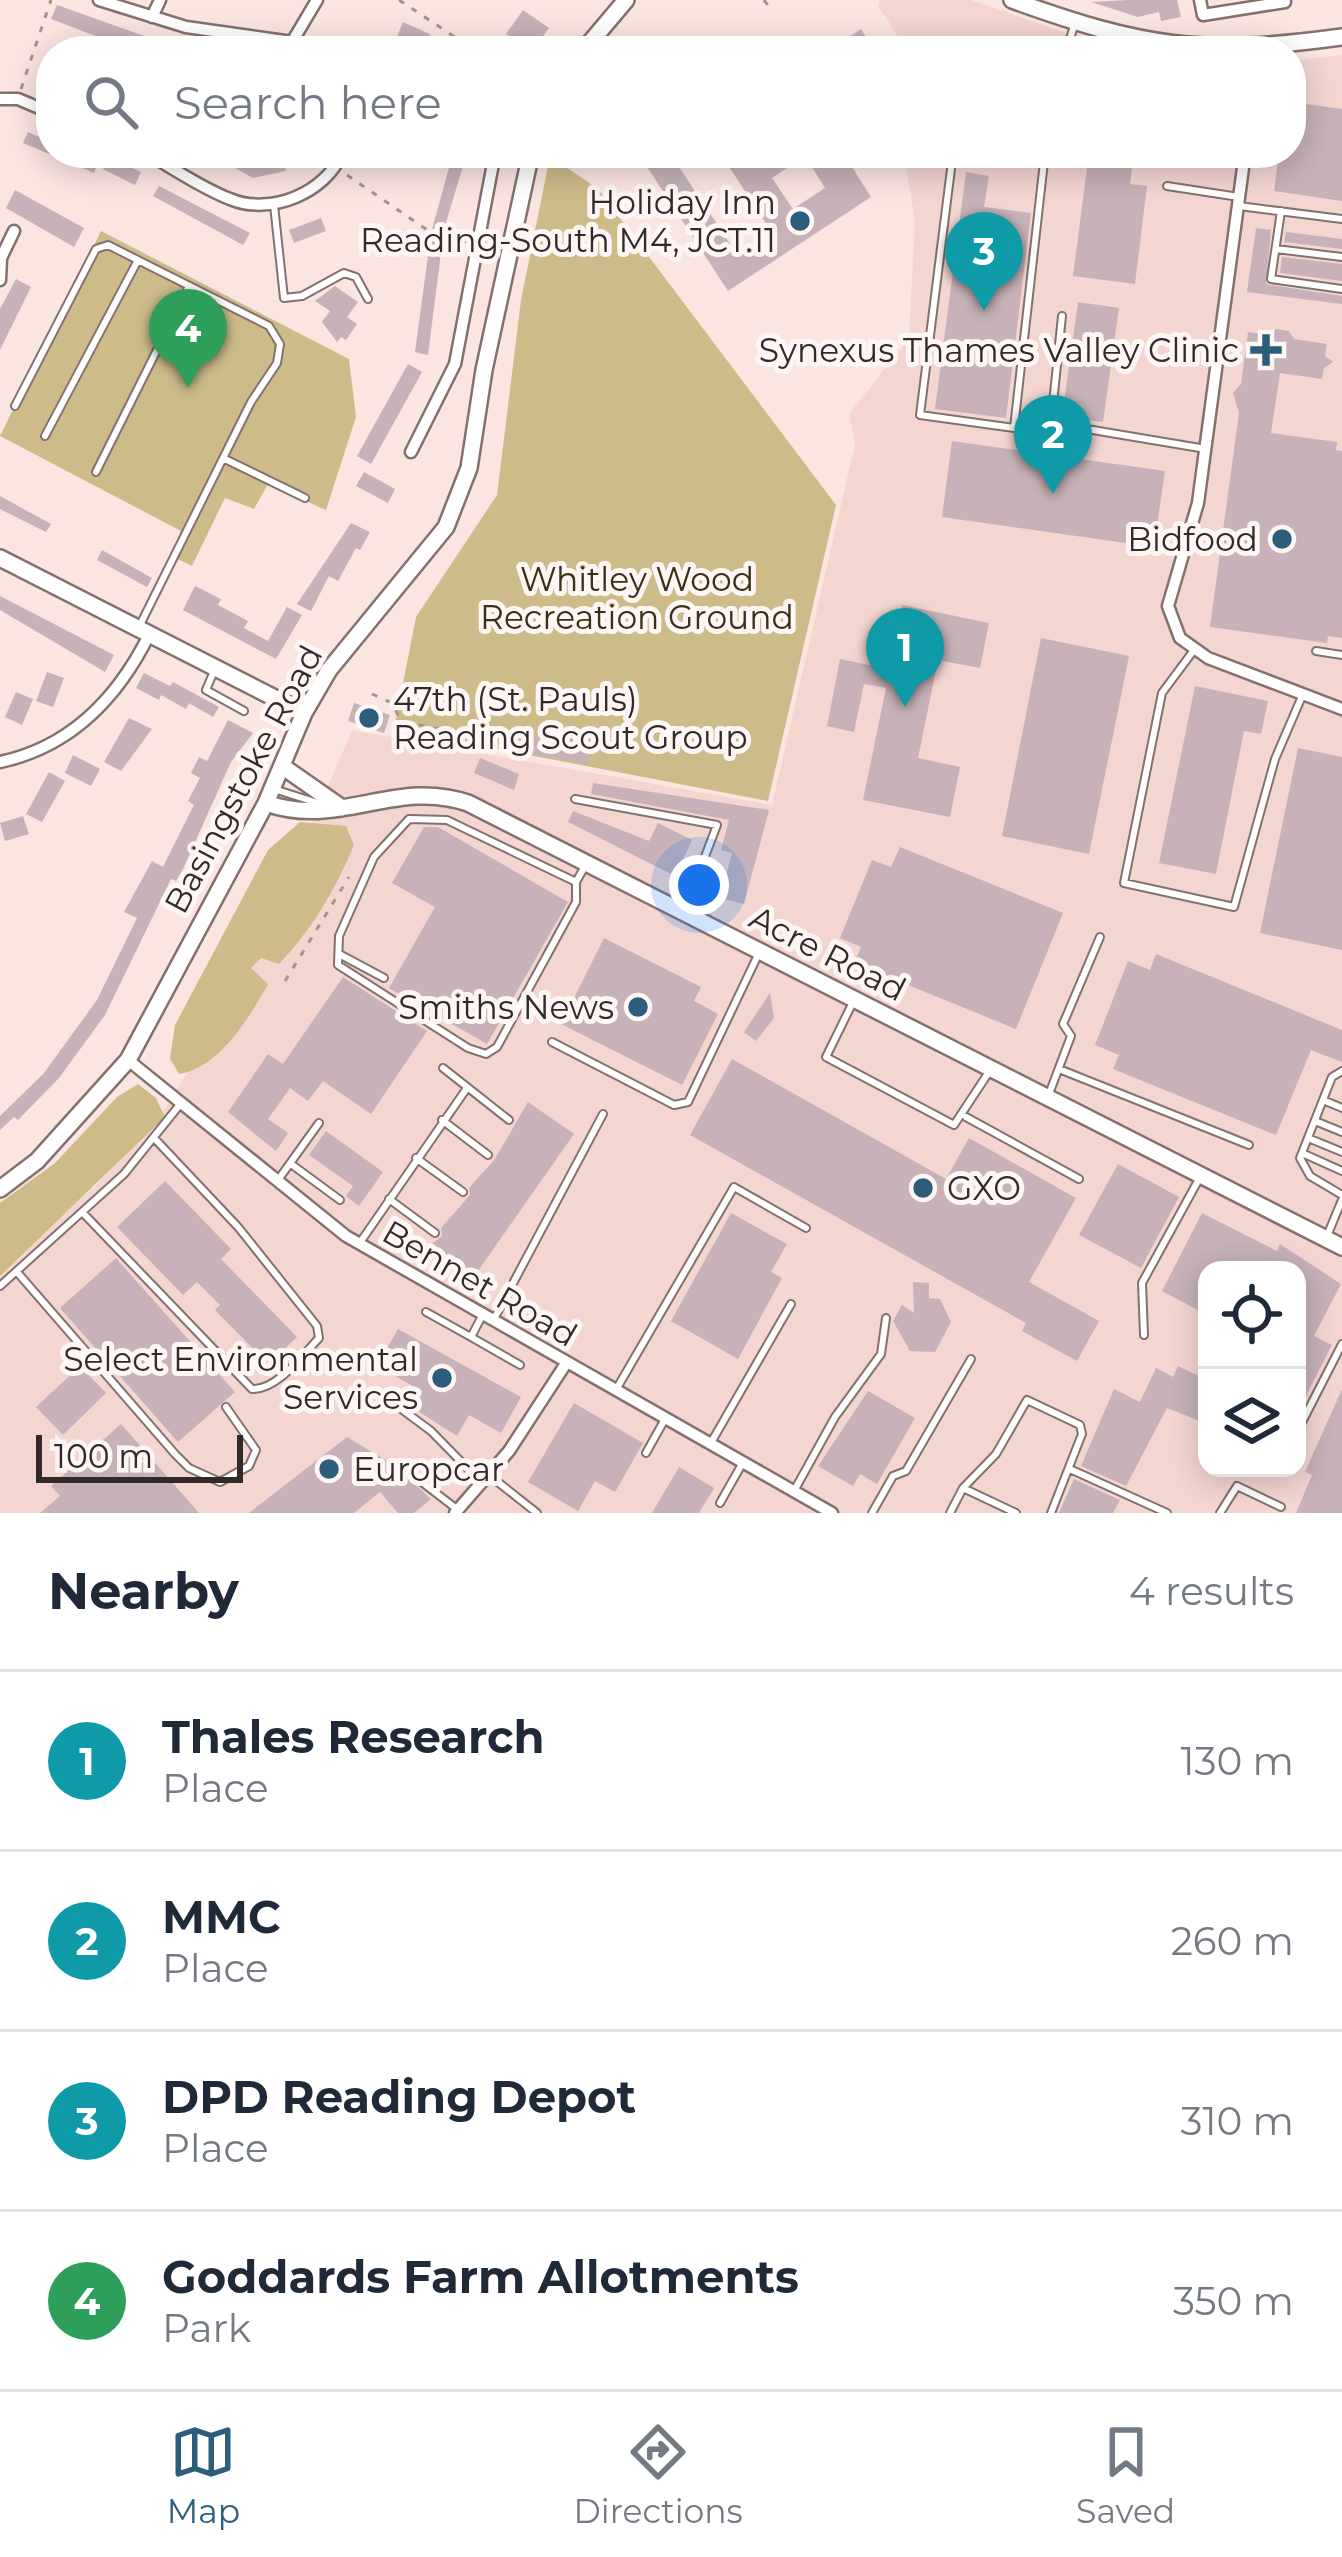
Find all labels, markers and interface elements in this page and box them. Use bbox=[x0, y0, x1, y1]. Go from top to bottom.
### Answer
search box bbox=[36, 36, 1306, 168]
icon: search bbox=[78, 69, 144, 135]
text: Search here bbox=[174, 75, 442, 130]
place label: Holiday Inn Reading-South M4, JCT.11 bbox=[360, 182, 776, 260]
marker: Holiday Inn Reading-South M4, JCT.11 bbox=[787, 208, 813, 234]
pin: 3 bbox=[945, 212, 1023, 311]
pin: 4 bbox=[149, 289, 227, 388]
place label: Synexus Thames Valley Clinic bbox=[759, 330, 1239, 370]
marker: Synexus Thames Valley Clinic bbox=[1250, 334, 1282, 366]
pin: 2 bbox=[1014, 395, 1092, 494]
place label: Bidfood bbox=[1127, 519, 1258, 559]
marker: Bidfood bbox=[1269, 526, 1295, 552]
park label: Whitley Wood Recreation Ground bbox=[480, 559, 794, 637]
pin: 1 bbox=[866, 608, 944, 707]
street label: Basingstoke Road bbox=[155, 638, 331, 920]
place label: 47th (St. Pauls) Reading Scout Group bbox=[393, 679, 748, 757]
marker: 47th (St. Pauls) Reading Scout Group bbox=[356, 705, 382, 731]
your location bbox=[669, 855, 729, 915]
street label: Acre Road bbox=[743, 897, 913, 1009]
place label: Smiths News bbox=[398, 987, 614, 1027]
marker: Smiths News bbox=[625, 994, 651, 1020]
place label: GXO bbox=[947, 1168, 1021, 1208]
marker: GXO bbox=[910, 1175, 936, 1201]
street label: Bennet Road bbox=[376, 1211, 584, 1355]
map controls bbox=[1198, 1261, 1306, 1477]
button: locate bbox=[1198, 1261, 1306, 1369]
place label: Select Environmental Services bbox=[63, 1339, 418, 1417]
marker: Select Environmental Services bbox=[429, 1365, 455, 1391]
button: layers bbox=[1198, 1369, 1306, 1477]
scale bar bbox=[36, 1429, 243, 1482]
text: 100 m bbox=[54, 1436, 153, 1476]
place label: Europcar bbox=[353, 1449, 504, 1489]
marker: Europcar bbox=[316, 1456, 342, 1482]
text: Nearby bbox=[48, 1560, 239, 1622]
text: 4 results bbox=[1129, 1567, 1294, 1615]
text: Thales Research bbox=[162, 1709, 545, 1764]
text: 1 bbox=[79, 1737, 95, 1785]
text: 130 m bbox=[1181, 1737, 1294, 1785]
text: Place bbox=[162, 1764, 269, 1812]
text: MMC bbox=[162, 1889, 281, 1944]
text: 2 bbox=[75, 1917, 99, 1965]
text: 260 m bbox=[1171, 1917, 1294, 1965]
text: Place bbox=[162, 1944, 269, 1992]
text: DPD Reading Depot bbox=[162, 2069, 636, 2124]
text: 3 bbox=[75, 2097, 99, 2145]
text: 310 m bbox=[1181, 2097, 1294, 2145]
text: Place bbox=[162, 2124, 269, 2172]
text: Goddards Farm Allotments bbox=[162, 2249, 799, 2304]
text: 4 bbox=[74, 2277, 100, 2325]
text: 350 m bbox=[1173, 2277, 1294, 2325]
text: Park bbox=[162, 2304, 251, 2352]
tab: Map bbox=[167, 2419, 240, 2531]
tab: Directions bbox=[574, 2419, 743, 2531]
tab: Saved bbox=[1076, 2419, 1175, 2531]

